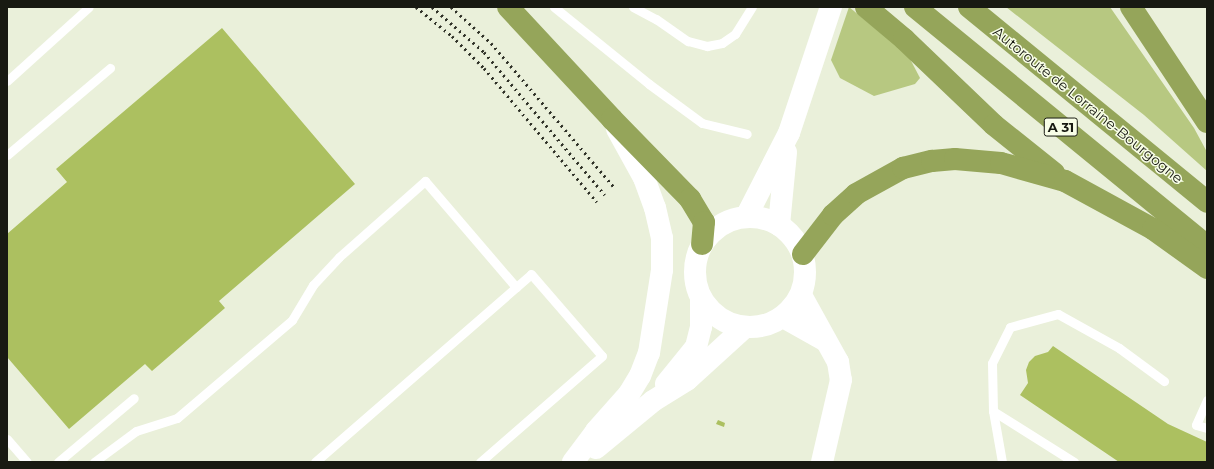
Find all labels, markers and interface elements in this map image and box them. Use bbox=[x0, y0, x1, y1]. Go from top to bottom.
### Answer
street label: Autoroute de Lorraine-Bourgogne bbox=[990, 23, 1186, 187]
road number: A 31 bbox=[1043, 116, 1079, 138]

